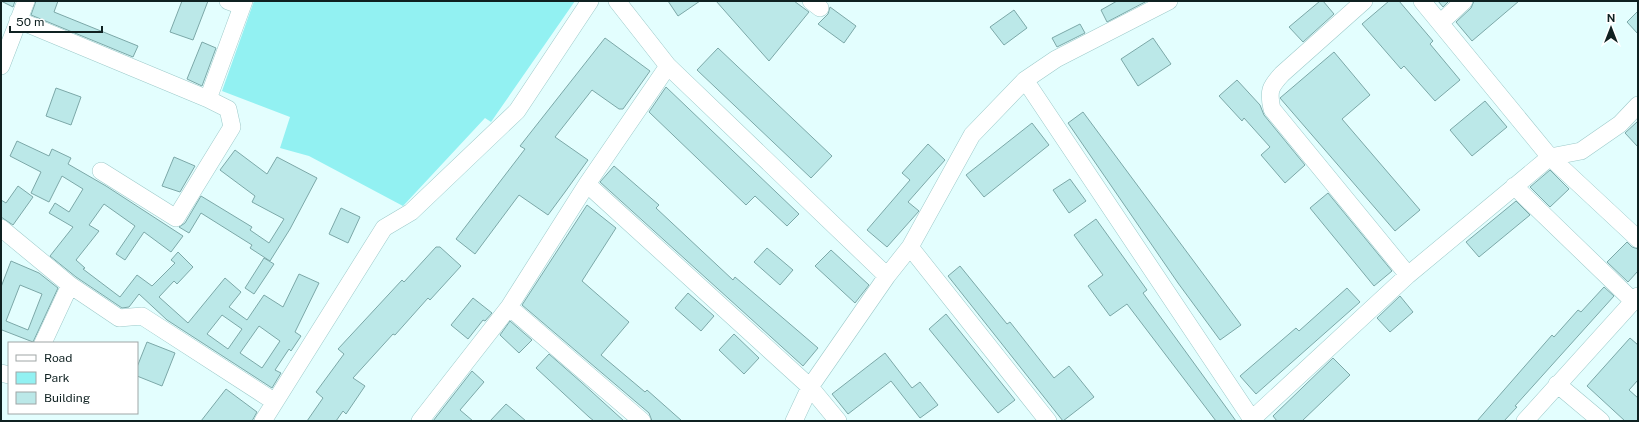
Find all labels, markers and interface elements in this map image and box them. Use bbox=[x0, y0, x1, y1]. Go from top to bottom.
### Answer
scale bar bbox=[10, 8, 102, 34]
north arrow bbox=[1591, 8, 1631, 48]
text: N bbox=[1607, 12, 1615, 24]
text: 50 m bbox=[16, 15, 44, 29]
legend bbox=[8, 342, 138, 414]
text: Road bbox=[44, 351, 72, 365]
text: Park bbox=[44, 371, 70, 385]
text: Building bbox=[44, 391, 90, 405]

